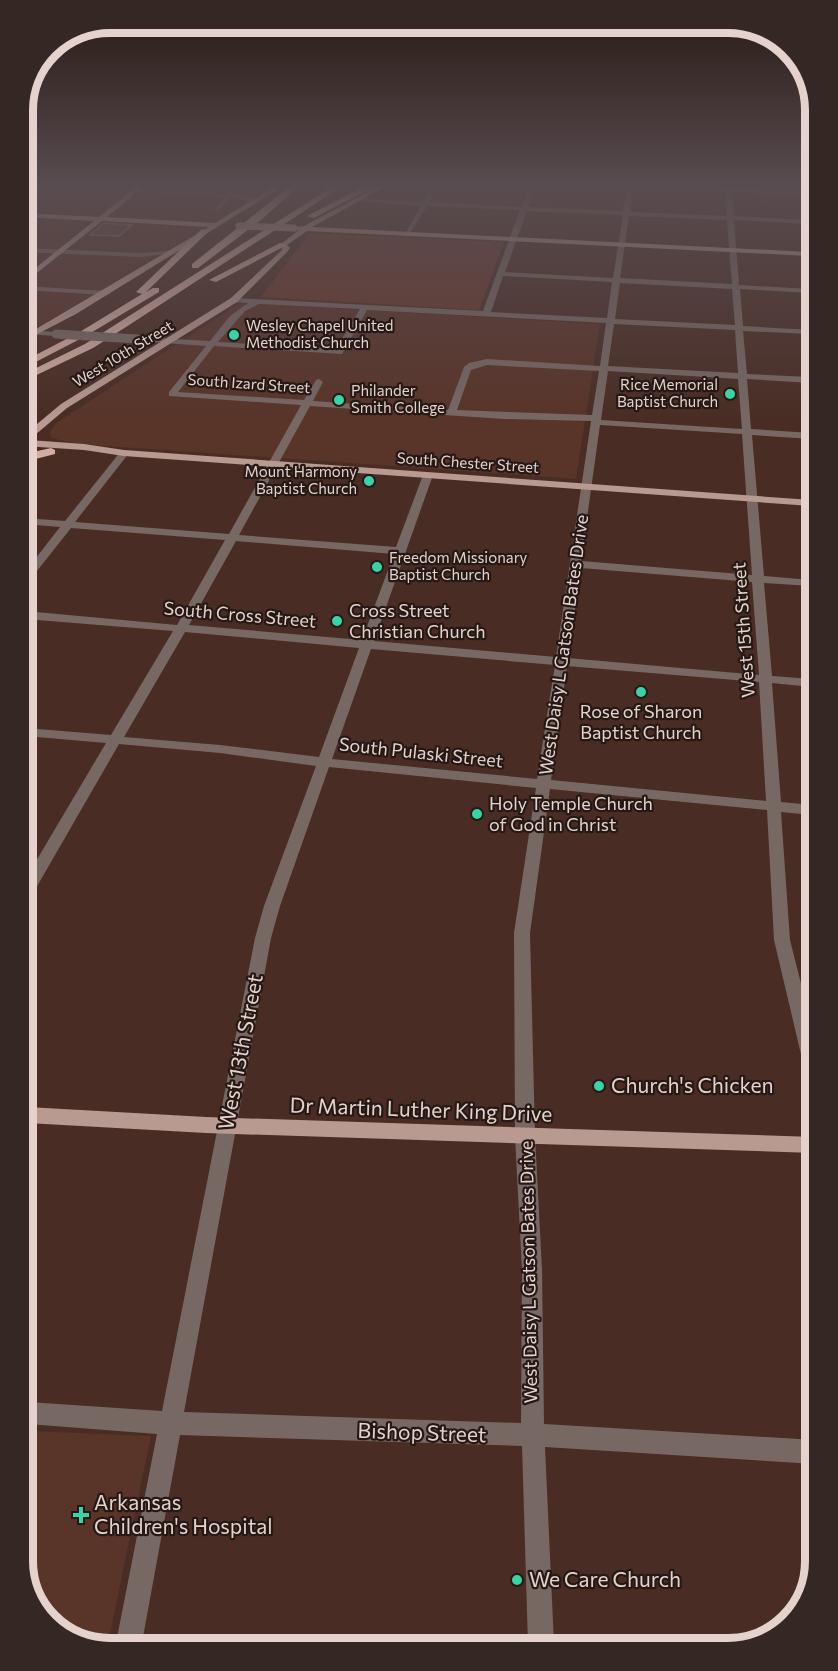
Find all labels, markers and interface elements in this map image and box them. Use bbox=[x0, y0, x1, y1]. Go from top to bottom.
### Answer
street label: West 10th Street bbox=[69, 316, 176, 390]
place label: Wesley Chapel United Methodist Church bbox=[246, 316, 393, 351]
marker: Wesley Chapel United Methodist Church bbox=[227, 328, 241, 342]
street label: South Izard Street bbox=[187, 370, 311, 396]
place label: Rice Memorial Baptist Church bbox=[617, 375, 718, 410]
place label: Philander Smith College bbox=[351, 381, 445, 416]
marker: Rice Memorial Baptist Church bbox=[723, 387, 737, 401]
marker: Philander Smith College bbox=[332, 393, 346, 407]
street label: South Chester Street bbox=[396, 448, 540, 476]
place label: Mount Harmony Baptist Church bbox=[244, 462, 357, 497]
marker: Mount Harmony Baptist Church bbox=[362, 474, 376, 488]
street label: West Daisy L Gatson Bates Drive bbox=[534, 513, 592, 777]
place label: Freedom Missionary Baptist Church bbox=[389, 548, 528, 583]
marker: Freedom Missionary Baptist Church bbox=[370, 560, 384, 574]
street label: West 15th Street bbox=[727, 562, 759, 698]
street label: South Cross Street bbox=[163, 596, 317, 632]
place label: Cross Street Christian Church bbox=[349, 599, 486, 642]
marker: Cross Street Christian Church bbox=[330, 614, 344, 628]
marker: Rose of Sharon Baptist Church bbox=[634, 685, 648, 699]
place label: Rose of Sharon Baptist Church bbox=[580, 700, 702, 743]
street label: South Pulaski Street bbox=[338, 732, 504, 772]
place label: Holy Temple Church of God in Christ bbox=[489, 792, 653, 835]
marker: Holy Temple Church of God in Christ bbox=[470, 807, 484, 821]
street label: West 13th Street bbox=[212, 972, 267, 1132]
place label: Church's Chicken bbox=[611, 1072, 774, 1097]
marker: Church's Chicken bbox=[592, 1079, 606, 1093]
street label: Dr Martin Luther King Drive bbox=[289, 1091, 553, 1126]
street label: West Daisy L Gatson Bates Drive bbox=[515, 1140, 541, 1404]
street label: Bishop Street bbox=[357, 1417, 487, 1446]
place label: Arkansas Children's Hospital bbox=[94, 1489, 273, 1538]
marker: Arkansas Children's Hospital bbox=[72, 1506, 90, 1524]
place label: We Care Church bbox=[529, 1566, 681, 1591]
marker: We Care Church bbox=[510, 1573, 524, 1587]

